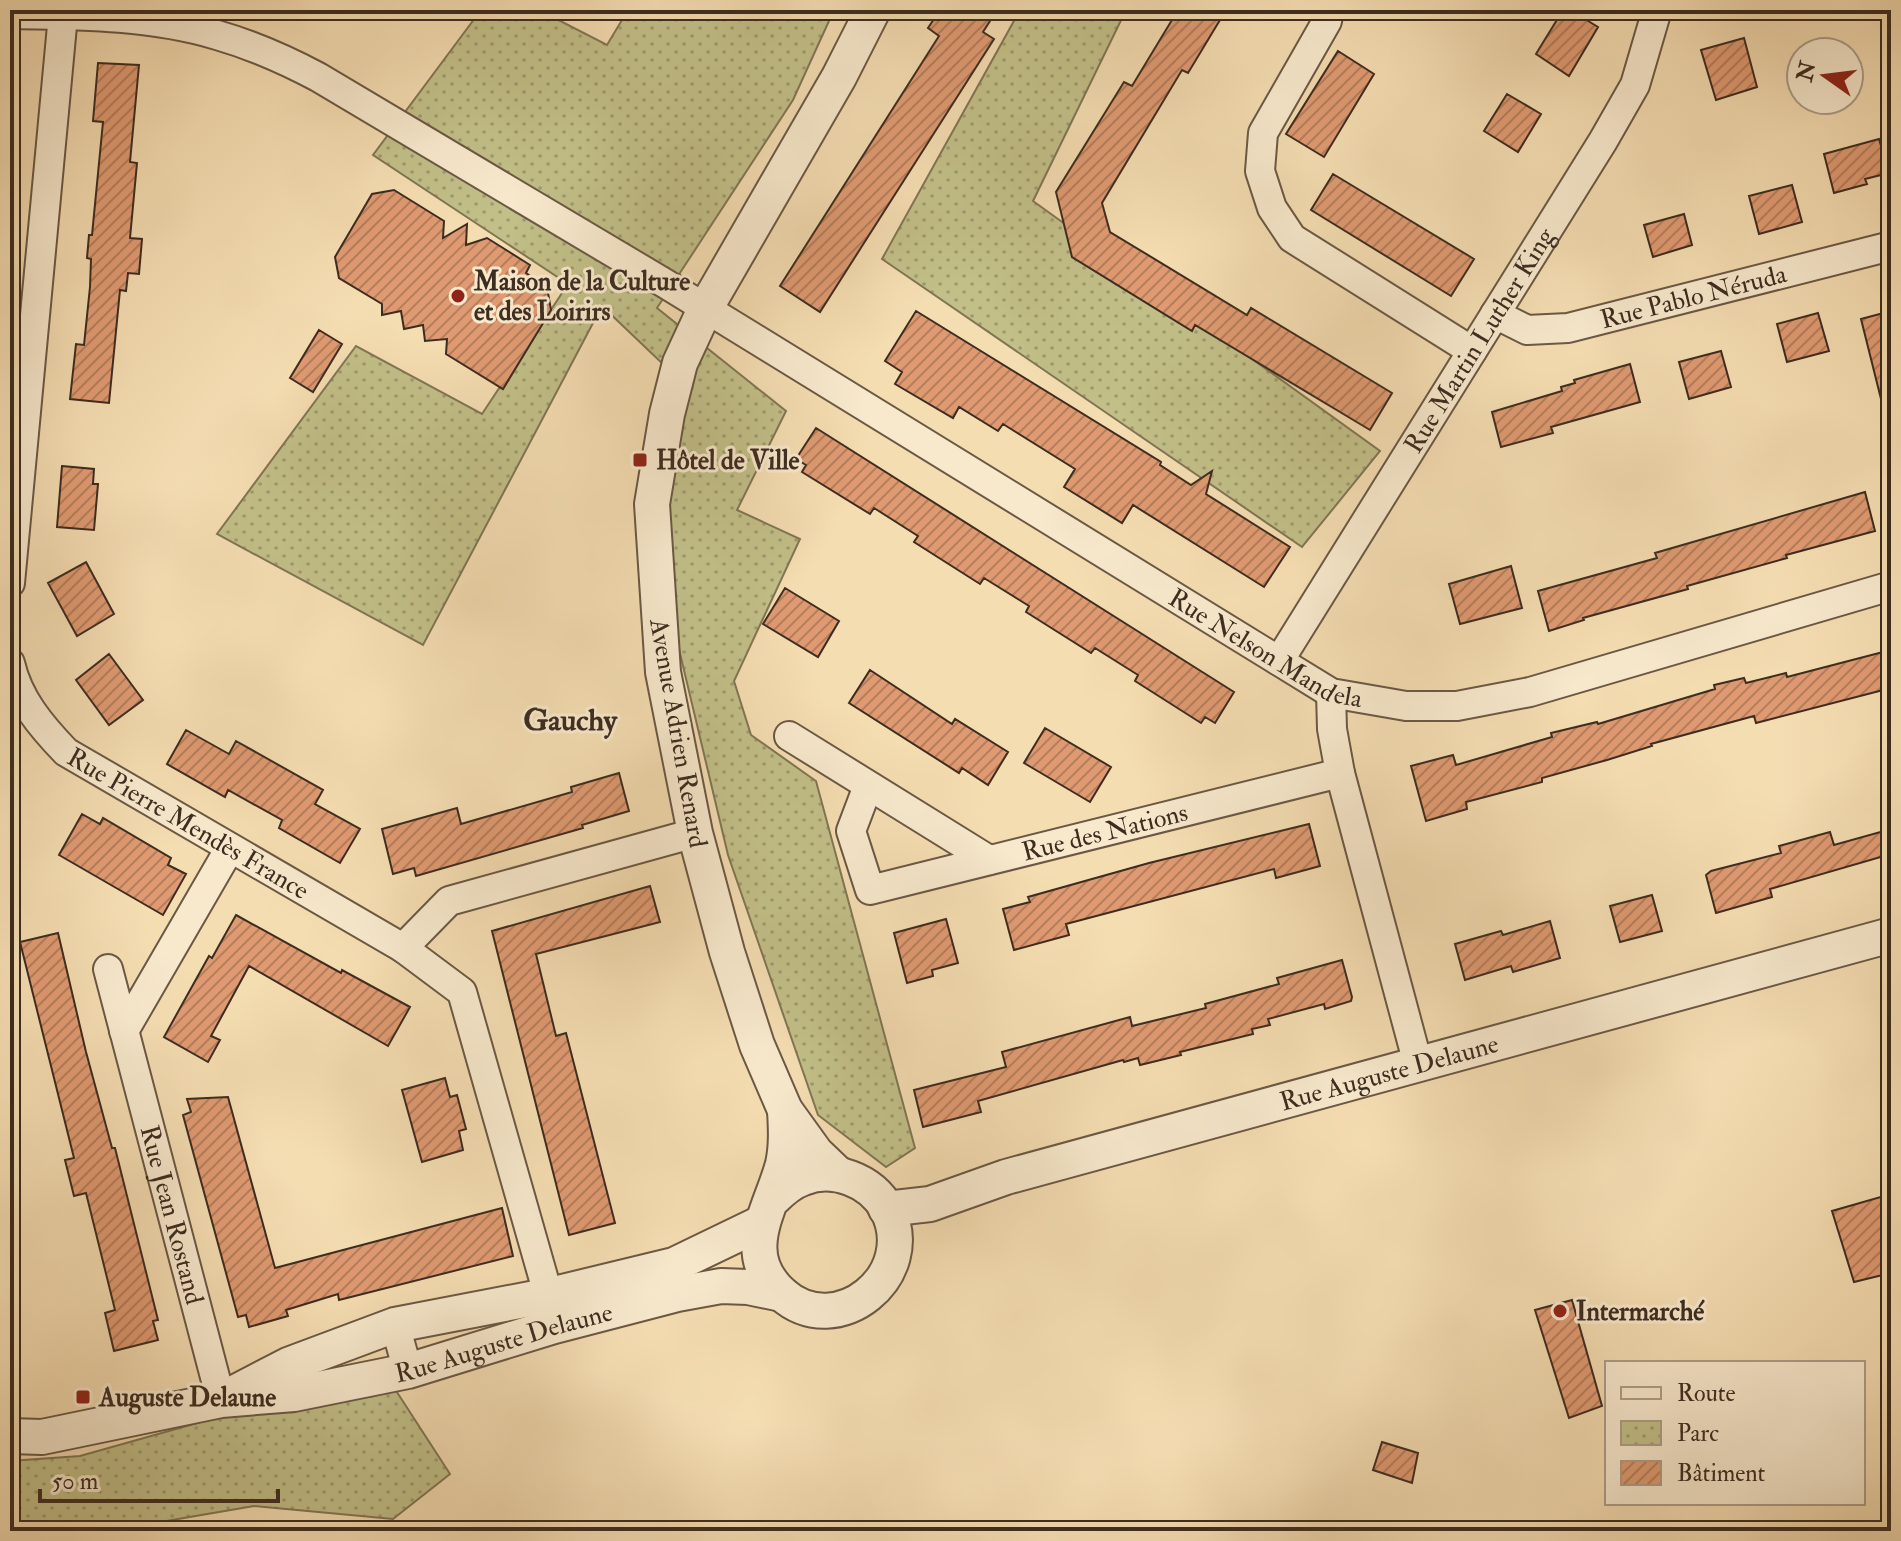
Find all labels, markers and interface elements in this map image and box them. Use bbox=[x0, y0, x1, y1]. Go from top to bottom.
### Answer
north arrow bbox=[1785, 36, 1865, 116]
text: N bbox=[1790, 58, 1823, 85]
street label: Rue Martin Luther King bbox=[1398, 221, 1563, 459]
street label: Rue Pablo Néruda bbox=[1597, 258, 1790, 336]
place label: Maison de la Culture et des Loirirs bbox=[473, 266, 690, 328]
marker: Maison de la Culture et des Loirirs bbox=[449, 287, 467, 305]
place label: Hôtel de Ville bbox=[656, 445, 799, 477]
marker: Hôtel de Ville bbox=[631, 451, 649, 469]
street label: Rue Nelson Mandela bbox=[1162, 582, 1365, 715]
street label: Avenue Adrien Renard bbox=[642, 615, 714, 850]
district label: Gauchy bbox=[523, 702, 619, 739]
street label: Rue Pierre Mendès France bbox=[61, 741, 315, 907]
street label: Rue des Nations bbox=[1019, 796, 1191, 869]
street label: Rue Auguste Delaune bbox=[1276, 1028, 1502, 1118]
street label: Rue Jean Rostand bbox=[133, 1122, 210, 1308]
street label: Rue Auguste Delaune bbox=[392, 1296, 616, 1390]
place label: Intermarché bbox=[1576, 1296, 1705, 1328]
marker: Intermarché bbox=[1551, 1302, 1569, 1320]
legend bbox=[1605, 1361, 1865, 1505]
text: Route bbox=[1677, 1378, 1736, 1409]
place label: Auguste Delaune bbox=[98, 1382, 276, 1415]
marker: Auguste Delaune bbox=[74, 1388, 92, 1406]
text: Parc bbox=[1677, 1418, 1719, 1449]
scale bar bbox=[40, 1453, 278, 1503]
text: Bâtiment bbox=[1677, 1458, 1766, 1489]
text: 50 m bbox=[52, 1466, 99, 1497]

